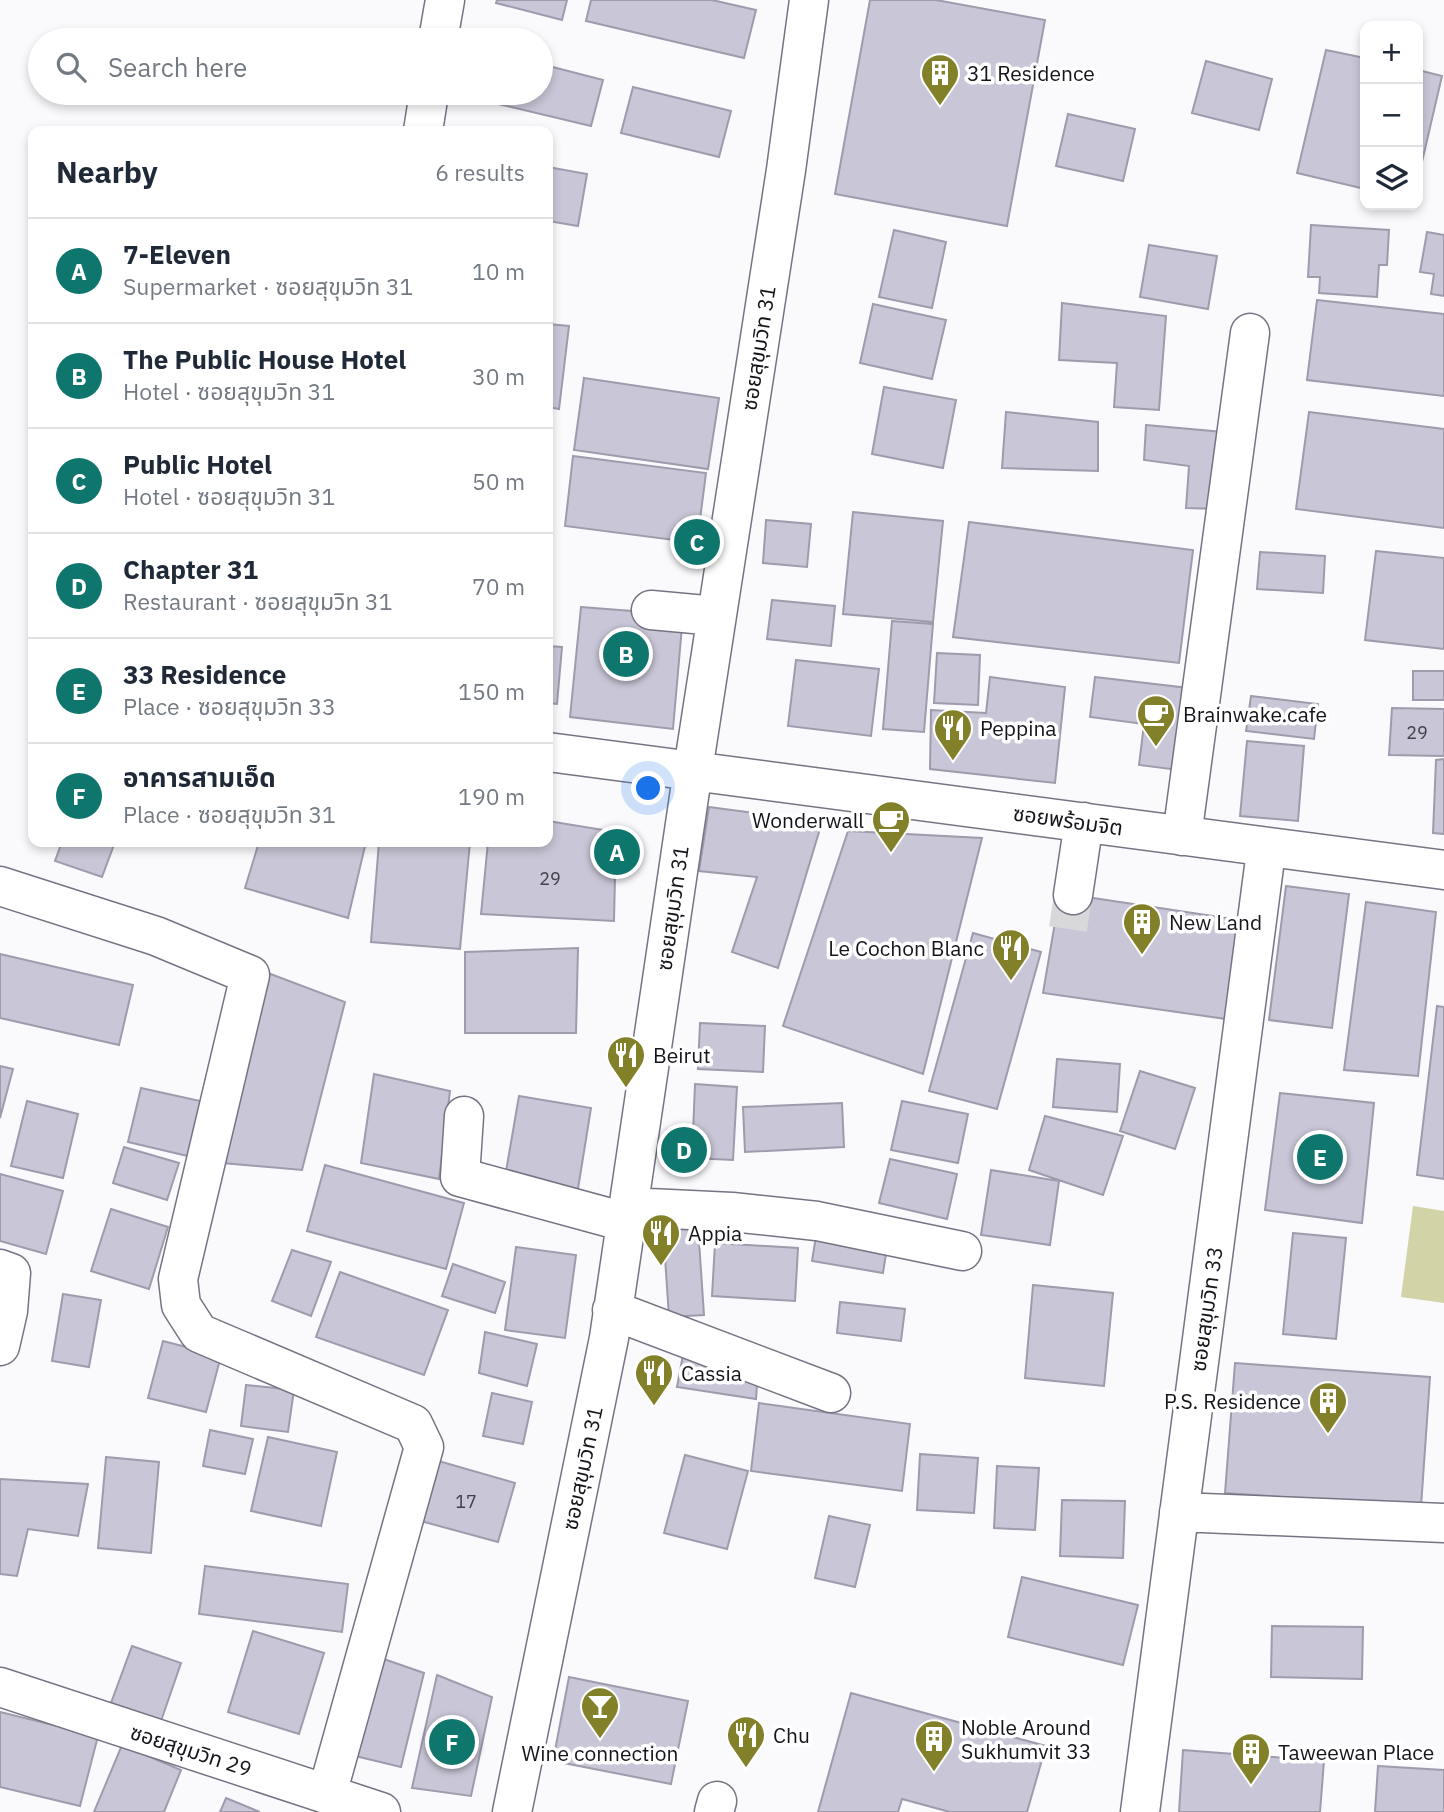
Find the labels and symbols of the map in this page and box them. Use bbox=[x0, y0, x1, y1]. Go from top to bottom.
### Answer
building icon: 31 Residence bbox=[919, 52, 961, 107]
place label: 31 Residence bbox=[967, 59, 1095, 87]
street label: ซอยสุขุมวิท 31 bbox=[734, 284, 782, 412]
pin: C bbox=[674, 516, 720, 568]
pin: B bbox=[603, 628, 649, 680]
cafe icon: Brainwake.cafe bbox=[1135, 693, 1177, 748]
place label: Brainwake.cafe bbox=[1183, 700, 1327, 728]
restaurant icon: Peppina bbox=[932, 707, 974, 762]
place label: Peppina bbox=[980, 714, 1057, 742]
house number: 29 bbox=[1406, 721, 1428, 744]
your location bbox=[631, 771, 665, 805]
street label: ซอยพร้อมจิต bbox=[1011, 798, 1125, 842]
cafe icon: Wonderwall bbox=[870, 799, 912, 854]
place label: Wonderwall bbox=[752, 806, 864, 834]
pin: A bbox=[594, 826, 640, 878]
street label: ซอยสุขุมวิท 31 bbox=[649, 844, 695, 972]
house number: 29 bbox=[539, 867, 561, 890]
building icon: New Land bbox=[1121, 901, 1163, 956]
place label: New Land bbox=[1169, 908, 1262, 936]
restaurant icon: Le Cochon Blanc bbox=[990, 927, 1032, 982]
place label: Le Cochon Blanc bbox=[828, 934, 984, 962]
restaurant icon: Beirut bbox=[605, 1034, 647, 1089]
place label: Beirut bbox=[653, 1041, 711, 1069]
pin: D bbox=[661, 1124, 707, 1176]
pin: E bbox=[1297, 1131, 1343, 1183]
restaurant icon: Appia bbox=[640, 1212, 682, 1267]
place label: Appia bbox=[688, 1219, 742, 1247]
street label: ซอยสุขุมวิท 33 bbox=[1183, 1245, 1229, 1373]
restaurant icon: Cassia bbox=[633, 1352, 675, 1407]
place label: Cassia bbox=[681, 1359, 742, 1387]
building icon: P.S. Residence bbox=[1307, 1380, 1349, 1435]
place label: P.S. Residence bbox=[1164, 1387, 1301, 1415]
street label: ซอยสุขุมวิท 31 bbox=[555, 1404, 609, 1532]
house number: 17 bbox=[455, 1490, 477, 1513]
bar icon: Wine connection bbox=[579, 1685, 621, 1740]
place label: Noble Around Sukhumvit 33 bbox=[961, 1713, 1091, 1765]
restaurant icon: Chu bbox=[725, 1714, 767, 1769]
pin: F bbox=[429, 1716, 475, 1768]
street label: ซอยสุขุมวิท 29 bbox=[127, 1717, 255, 1783]
building icon: Noble Around Sukhumvit 33 bbox=[913, 1718, 955, 1773]
place label: Chu bbox=[773, 1721, 810, 1749]
building icon: Taweewan Place bbox=[1230, 1731, 1272, 1786]
place label: Taweewan Place bbox=[1278, 1738, 1434, 1766]
place label: Wine connection bbox=[522, 1739, 678, 1767]

